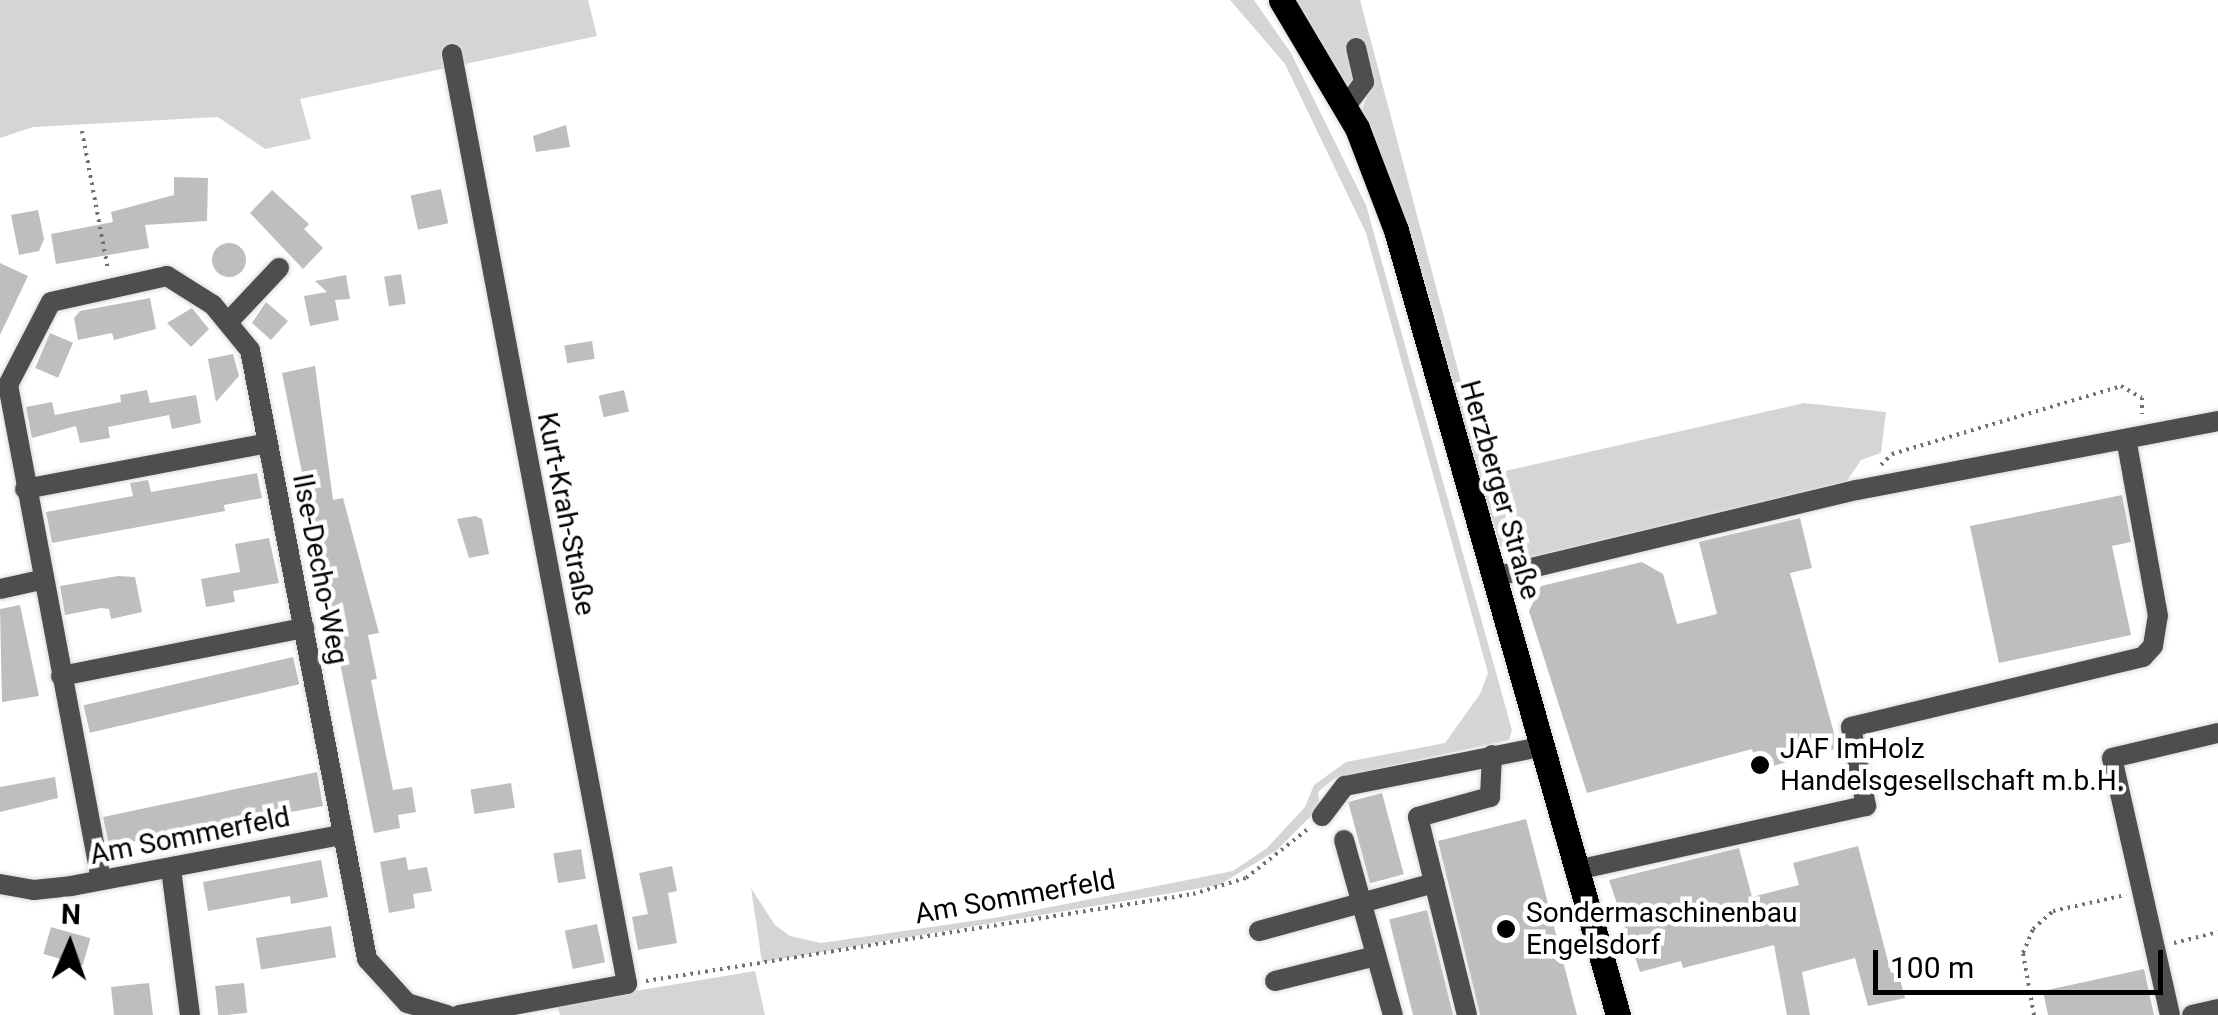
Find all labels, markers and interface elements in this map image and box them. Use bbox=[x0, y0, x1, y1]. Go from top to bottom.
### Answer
street label: Herzberger Straße bbox=[1453, 377, 1547, 603]
street label: Kurt-Krah-Straße bbox=[530, 410, 602, 618]
street label: Ilse-Decho-Weg bbox=[285, 471, 355, 667]
place label: JAF ImHolz Handelsgesellschaft m.b.H. bbox=[1780, 732, 2124, 798]
marker: JAF ImHolz Handelsgesellschaft m.b.H. bbox=[1749, 754, 1771, 776]
street label: Am Sommerfeld bbox=[87, 800, 293, 872]
street label: Am Sommerfeld bbox=[912, 863, 1118, 931]
north arrow bbox=[20, 895, 120, 995]
place label: Sondermaschinenbau Engelsdorf bbox=[1526, 896, 1797, 962]
text: N bbox=[61, 898, 82, 931]
marker: Sondermaschinenbau Engelsdorf bbox=[1495, 918, 1517, 940]
scale bar bbox=[1878, 930, 2168, 992]
text: 100 m bbox=[1890, 950, 1974, 985]

